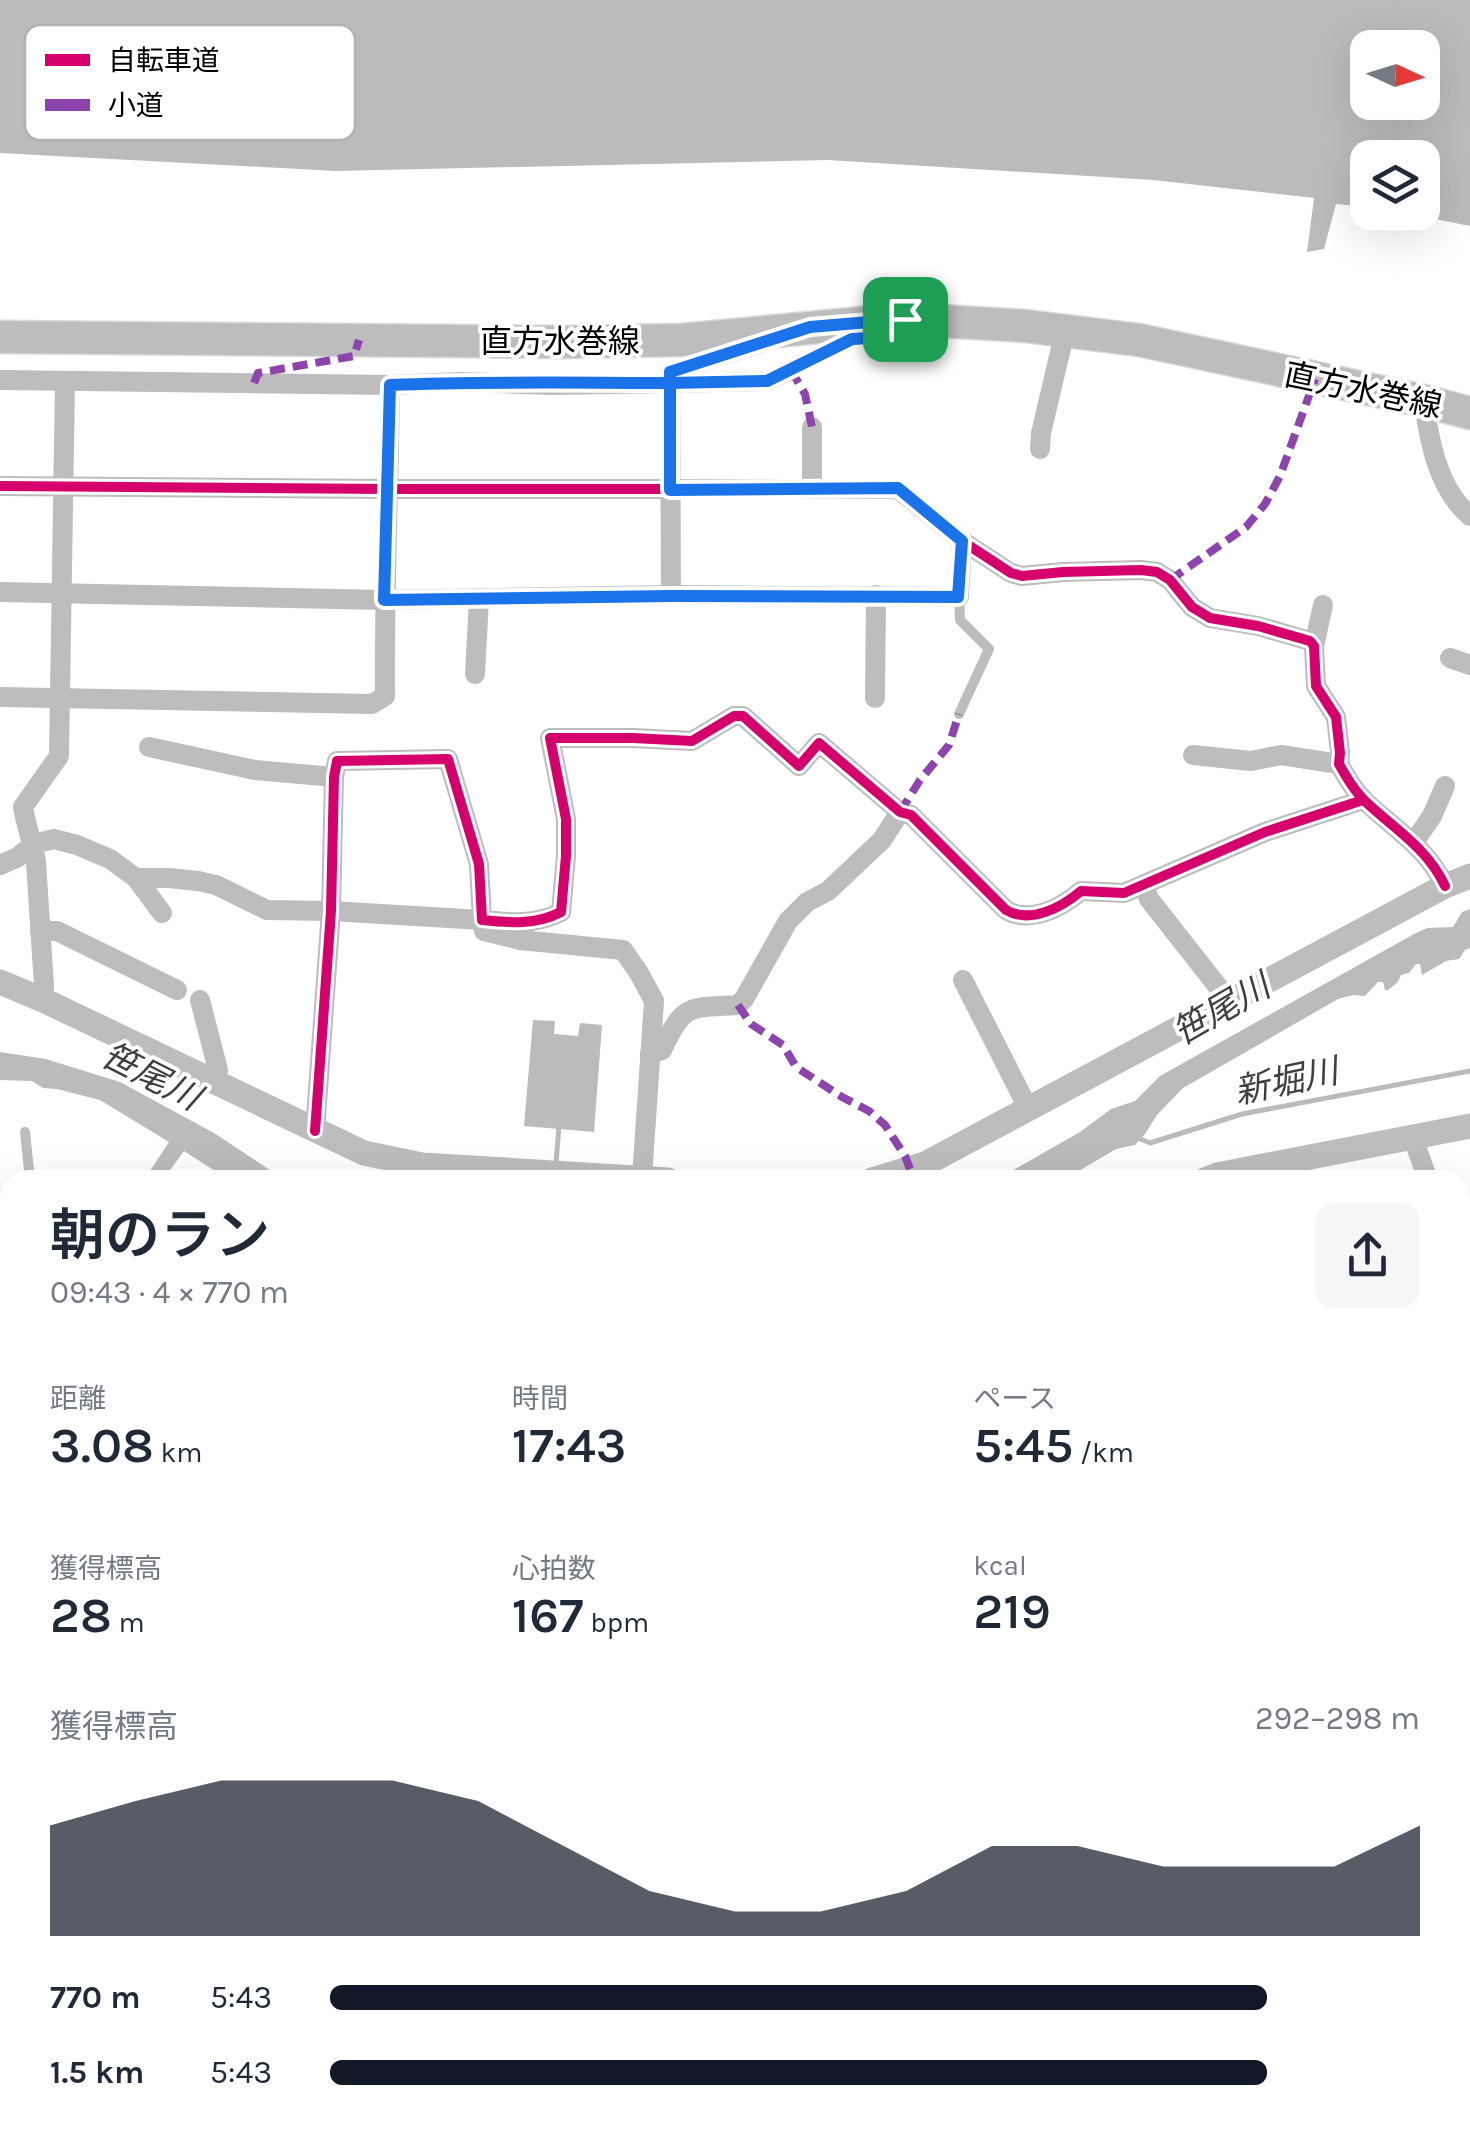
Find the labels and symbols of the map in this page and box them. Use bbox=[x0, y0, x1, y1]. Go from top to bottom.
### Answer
legend bbox=[25, 25, 355, 140]
north arrow bbox=[1350, 30, 1440, 120]
text: 自転車道 bbox=[108, 44, 220, 77]
text: 小道 bbox=[108, 89, 164, 122]
pin bbox=[863, 277, 948, 362]
street label: 直方水巻線 bbox=[480, 323, 640, 360]
street label: 直方水巻線 bbox=[1281, 356, 1445, 425]
water label: 笹尾川 bbox=[1166, 963, 1280, 1053]
water label: 笹尾川 bbox=[95, 1034, 210, 1120]
water label: 新堀川 bbox=[1230, 1050, 1346, 1112]

